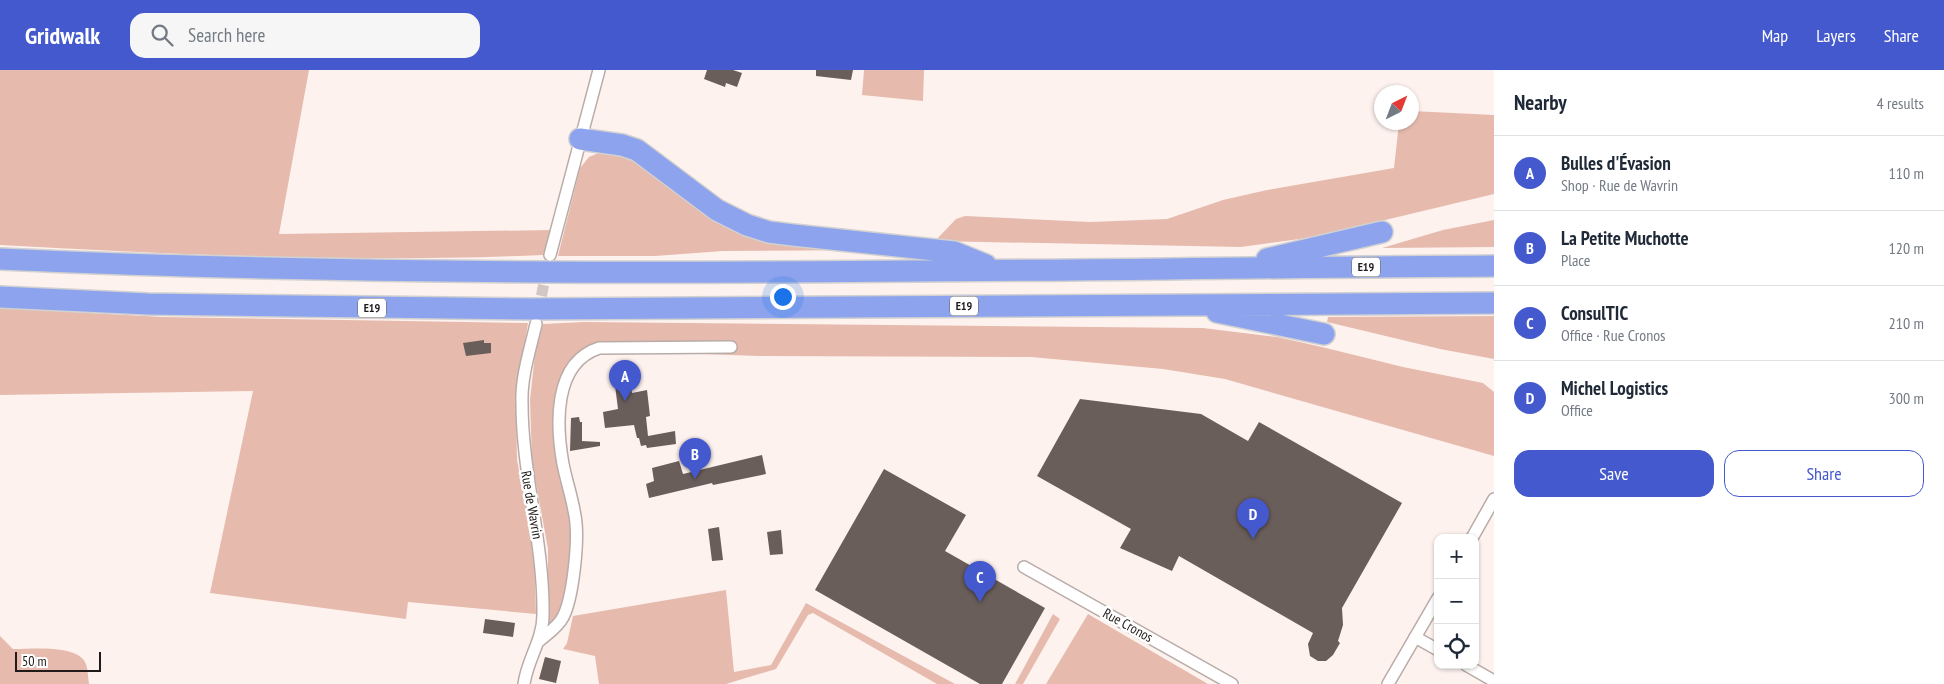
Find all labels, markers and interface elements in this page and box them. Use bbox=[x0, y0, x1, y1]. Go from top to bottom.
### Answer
search box bbox=[130, 13, 480, 58]
text: Gridwalk bbox=[25, 20, 100, 51]
icon: search bbox=[148, 21, 176, 49]
text: Search here bbox=[188, 23, 265, 47]
text: Map bbox=[1762, 24, 1788, 47]
text: Layers bbox=[1816, 24, 1856, 47]
text: Share bbox=[1884, 24, 1919, 47]
north arrow bbox=[1374, 85, 1419, 130]
text: Nearby bbox=[1514, 89, 1567, 116]
text: 4 results bbox=[1877, 93, 1924, 113]
text: Bulles d'Évasion bbox=[1561, 151, 1671, 175]
text: A bbox=[1526, 163, 1534, 183]
text: 110 m bbox=[1889, 163, 1924, 183]
text: Shop · Rue de Wavrin bbox=[1561, 175, 1678, 195]
text: La Petite Muchotte bbox=[1561, 226, 1689, 250]
text: B bbox=[1526, 238, 1534, 258]
text: 120 m bbox=[1889, 238, 1924, 258]
text: Place bbox=[1561, 250, 1590, 270]
road number: E19 bbox=[1352, 258, 1380, 276]
your location bbox=[770, 284, 796, 310]
road number: E19 bbox=[950, 297, 978, 316]
road number: E19 bbox=[358, 298, 386, 318]
text: ConsulTIC bbox=[1561, 301, 1628, 325]
text: C bbox=[1526, 313, 1534, 333]
text: 210 m bbox=[1889, 313, 1924, 333]
text: Office · Rue Cronos bbox=[1561, 325, 1666, 345]
pin: A bbox=[609, 360, 641, 401]
text: Michel Logistics bbox=[1561, 376, 1668, 400]
text: D bbox=[1526, 388, 1534, 408]
text: 300 m bbox=[1889, 388, 1924, 408]
text: Office bbox=[1561, 400, 1593, 420]
pin: B bbox=[679, 438, 711, 479]
button: Save bbox=[1514, 450, 1714, 497]
button: Share bbox=[1724, 450, 1924, 497]
street label: Rue de Wavrin bbox=[517, 469, 547, 541]
pin: D bbox=[1237, 498, 1269, 539]
map controls bbox=[1434, 534, 1479, 669]
button: + bbox=[1434, 534, 1479, 579]
pin: C bbox=[964, 561, 996, 602]
button: − bbox=[1434, 579, 1479, 624]
street label: Rue Cronos bbox=[1100, 604, 1156, 646]
button: locate bbox=[1434, 624, 1479, 669]
scale bar bbox=[15, 649, 101, 672]
text: 50 m bbox=[22, 652, 47, 670]

